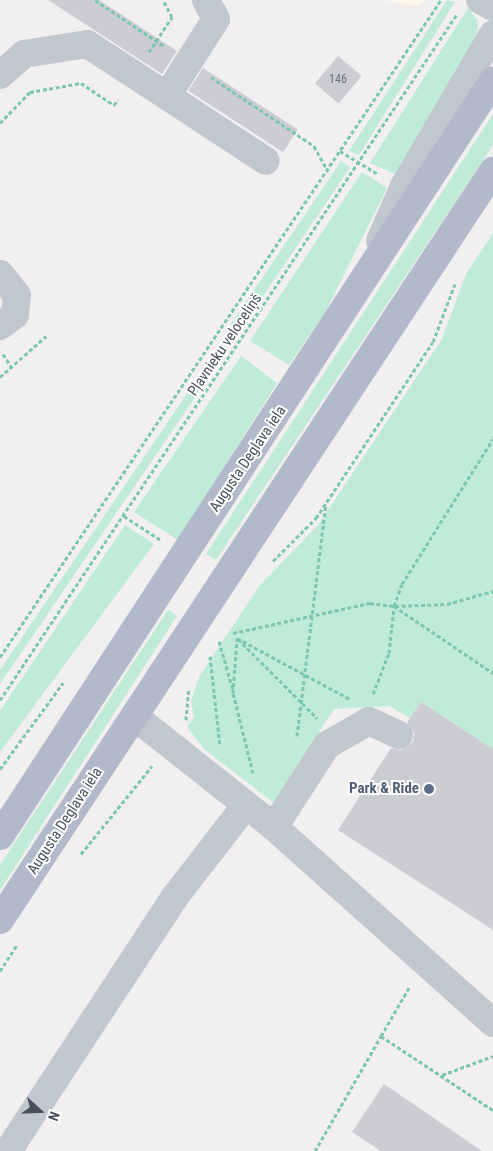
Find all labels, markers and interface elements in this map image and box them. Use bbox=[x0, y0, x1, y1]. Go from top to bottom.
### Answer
house number: 146 bbox=[329, 73, 347, 87]
street label: Pļavnieku veloceliņš bbox=[184, 290, 266, 400]
street label: Augusta Deglava iela bbox=[206, 403, 290, 515]
street label: Augusta Deglava iela bbox=[24, 764, 106, 878]
place label: Park & Ride bbox=[349, 780, 419, 798]
marker: Park & Ride bbox=[423, 783, 435, 795]
north arrow bbox=[15, 1086, 65, 1136]
text: N bbox=[45, 1109, 63, 1123]

